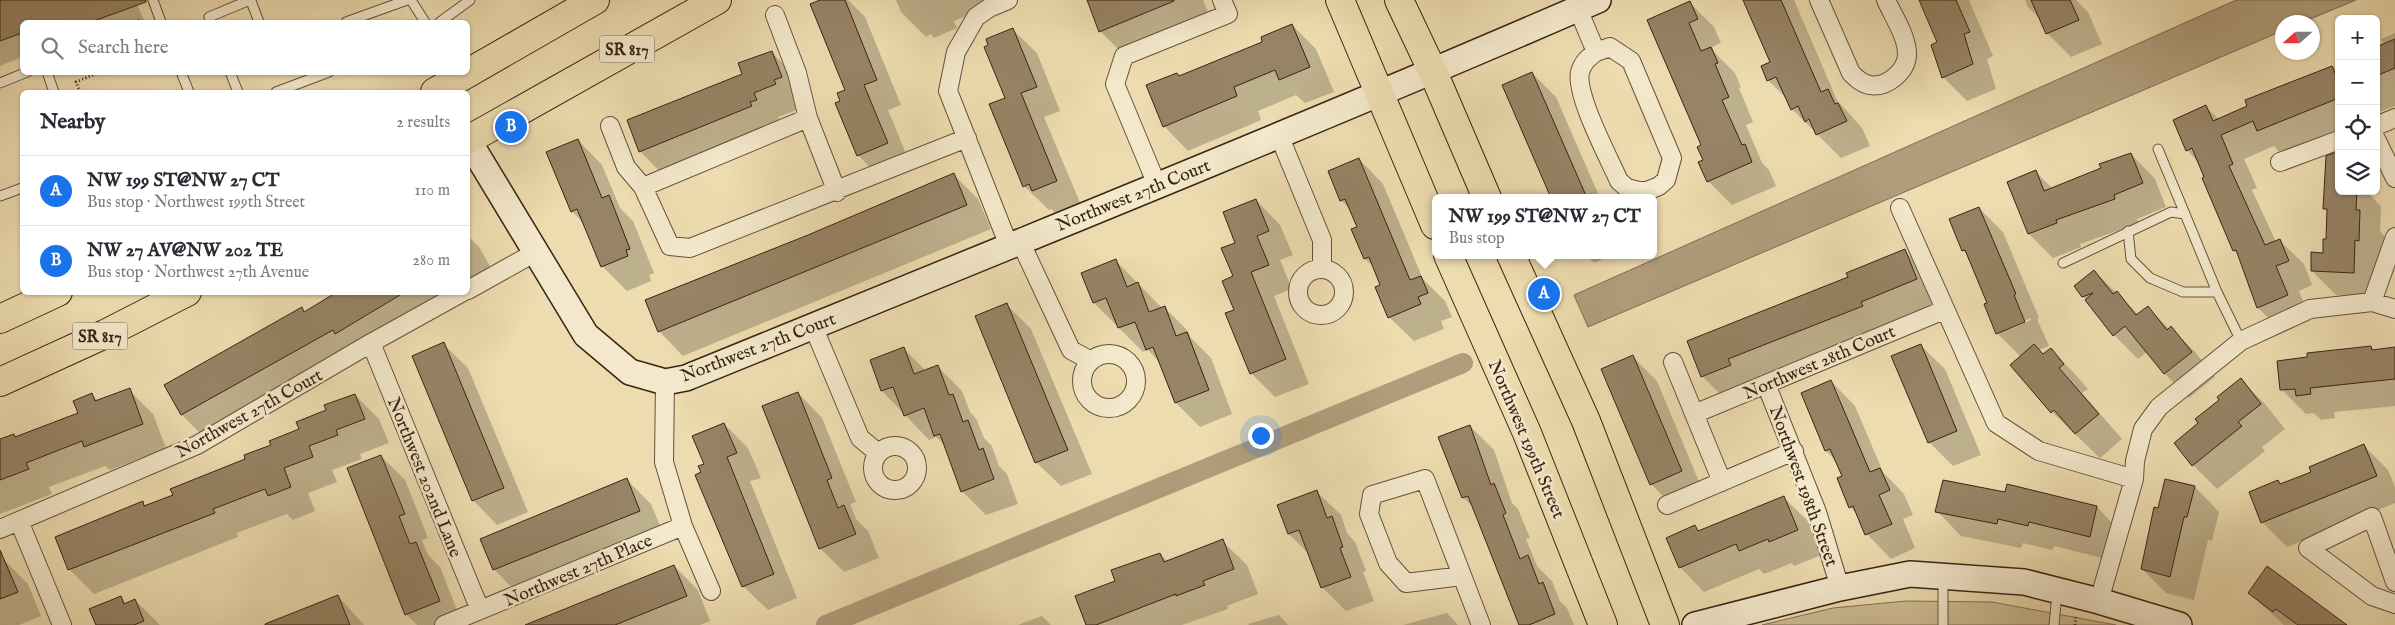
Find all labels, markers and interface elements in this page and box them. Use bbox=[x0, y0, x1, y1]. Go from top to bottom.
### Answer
north arrow bbox=[2275, 15, 2320, 60]
map controls bbox=[2335, 15, 2380, 195]
button: + bbox=[2335, 15, 2380, 60]
search box bbox=[20, 20, 470, 75]
icon: search bbox=[38, 34, 66, 62]
text: Search here bbox=[78, 36, 169, 60]
road number: SR 817 bbox=[600, 36, 654, 62]
button: − bbox=[2335, 60, 2380, 105]
button: locate bbox=[2335, 105, 2380, 150]
pin: B bbox=[495, 108, 527, 146]
text: Nearby bbox=[40, 109, 105, 136]
text: 2 results bbox=[396, 113, 450, 133]
button: layers bbox=[2335, 150, 2380, 195]
street label: Northwest 27th Court bbox=[1053, 155, 1214, 238]
text: NW 199 ST@NW 27 CT bbox=[87, 169, 279, 193]
text: A bbox=[51, 181, 61, 201]
text: 110 m bbox=[414, 181, 450, 201]
text: Bus stop · Northwest 199th Street bbox=[87, 193, 305, 213]
popup bbox=[1432, 194, 1657, 259]
text: NW 199 ST@NW 27 CT bbox=[1448, 205, 1641, 229]
text: Bus stop bbox=[1448, 229, 1505, 249]
text: NW 27 AV@NW 202 TE bbox=[87, 239, 283, 263]
text: B bbox=[51, 251, 61, 271]
text: 280 m bbox=[413, 251, 450, 271]
text: Bus stop · Northwest 27th Avenue bbox=[87, 263, 309, 283]
pin: A bbox=[1528, 275, 1560, 313]
street label: Northwest 27th Court bbox=[678, 308, 839, 389]
street label: Northwest 28th Court bbox=[1740, 321, 1899, 406]
road number: SR 817 bbox=[72, 322, 128, 350]
street label: Northwest 199th Street bbox=[1482, 357, 1569, 522]
street label: Northwest 27th Court bbox=[172, 364, 327, 464]
street label: Northwest 202nd Lane bbox=[381, 394, 466, 561]
street label: Northwest 198th Street bbox=[1763, 403, 1842, 570]
your location bbox=[1248, 423, 1274, 449]
street label: Northwest 27th Place bbox=[501, 530, 656, 613]

